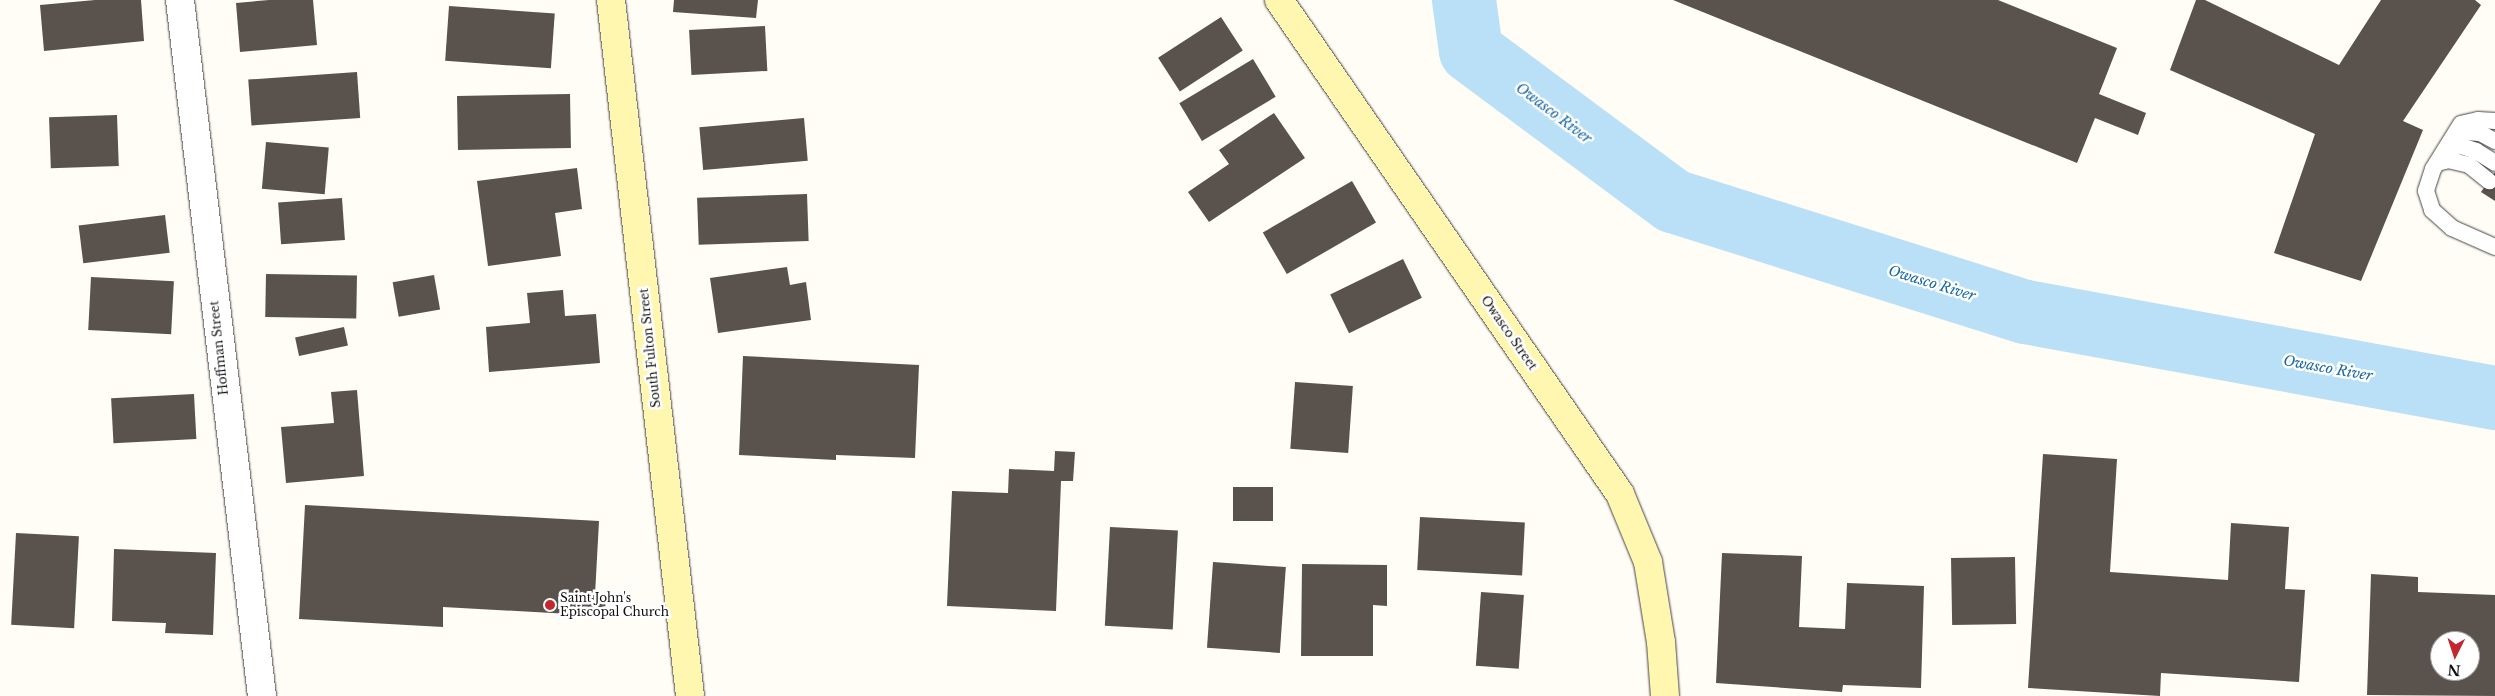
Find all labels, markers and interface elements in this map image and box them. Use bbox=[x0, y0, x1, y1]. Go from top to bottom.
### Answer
water label: Owasco River bbox=[1513, 79, 1595, 147]
water label: Owasco River bbox=[1886, 262, 1978, 304]
street label: South Fulton Street bbox=[637, 288, 663, 408]
street label: Owasco Street bbox=[1478, 293, 1540, 373]
street label: Hoffman Street bbox=[207, 300, 231, 396]
water label: Owasco River bbox=[2282, 352, 2374, 384]
place label: Saint John's Episcopal Church bbox=[560, 591, 669, 619]
marker: Saint John's Episcopal Church bbox=[544, 599, 556, 611]
north arrow bbox=[2430, 631, 2480, 681]
text: N bbox=[2447, 661, 2461, 679]

